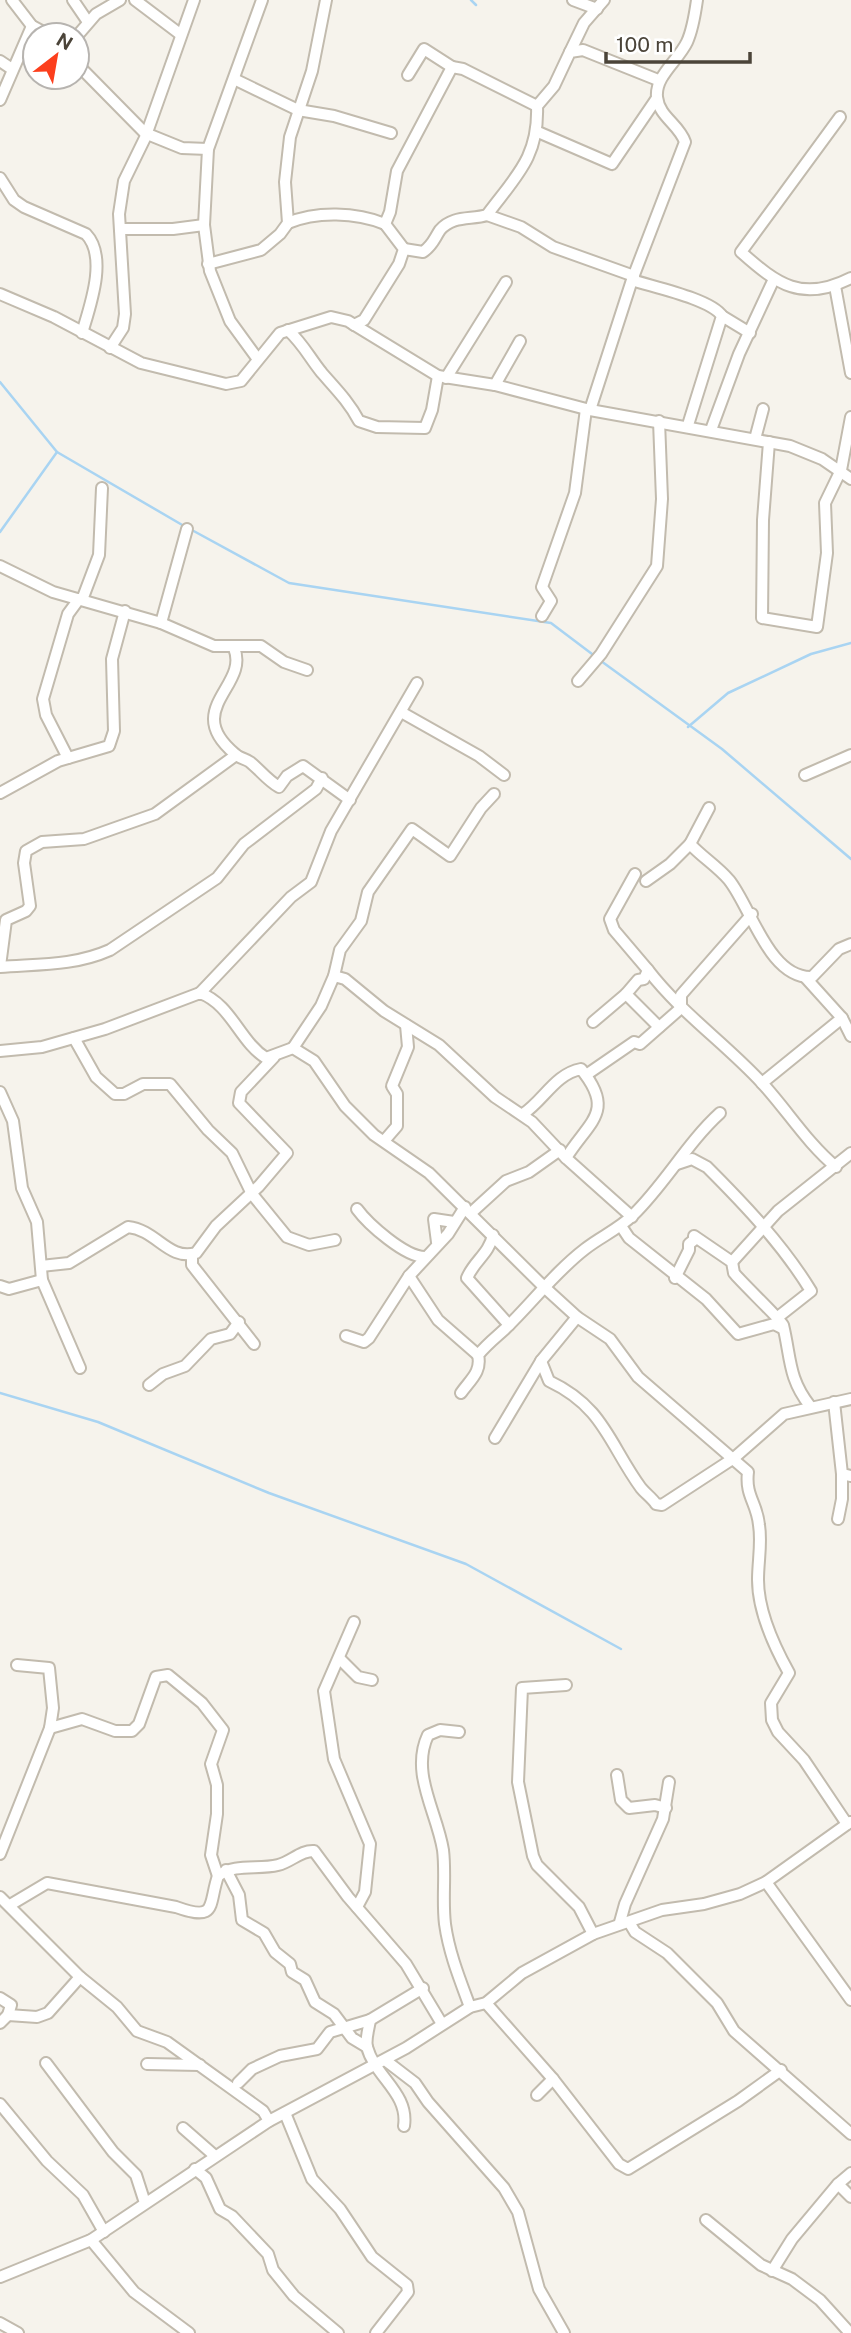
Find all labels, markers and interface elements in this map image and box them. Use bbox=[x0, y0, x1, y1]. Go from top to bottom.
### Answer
north arrow bbox=[21, 21, 91, 91]
scale bar bbox=[606, 21, 750, 65]
text: N bbox=[53, 28, 77, 55]
text: 100 m bbox=[616, 32, 673, 57]

